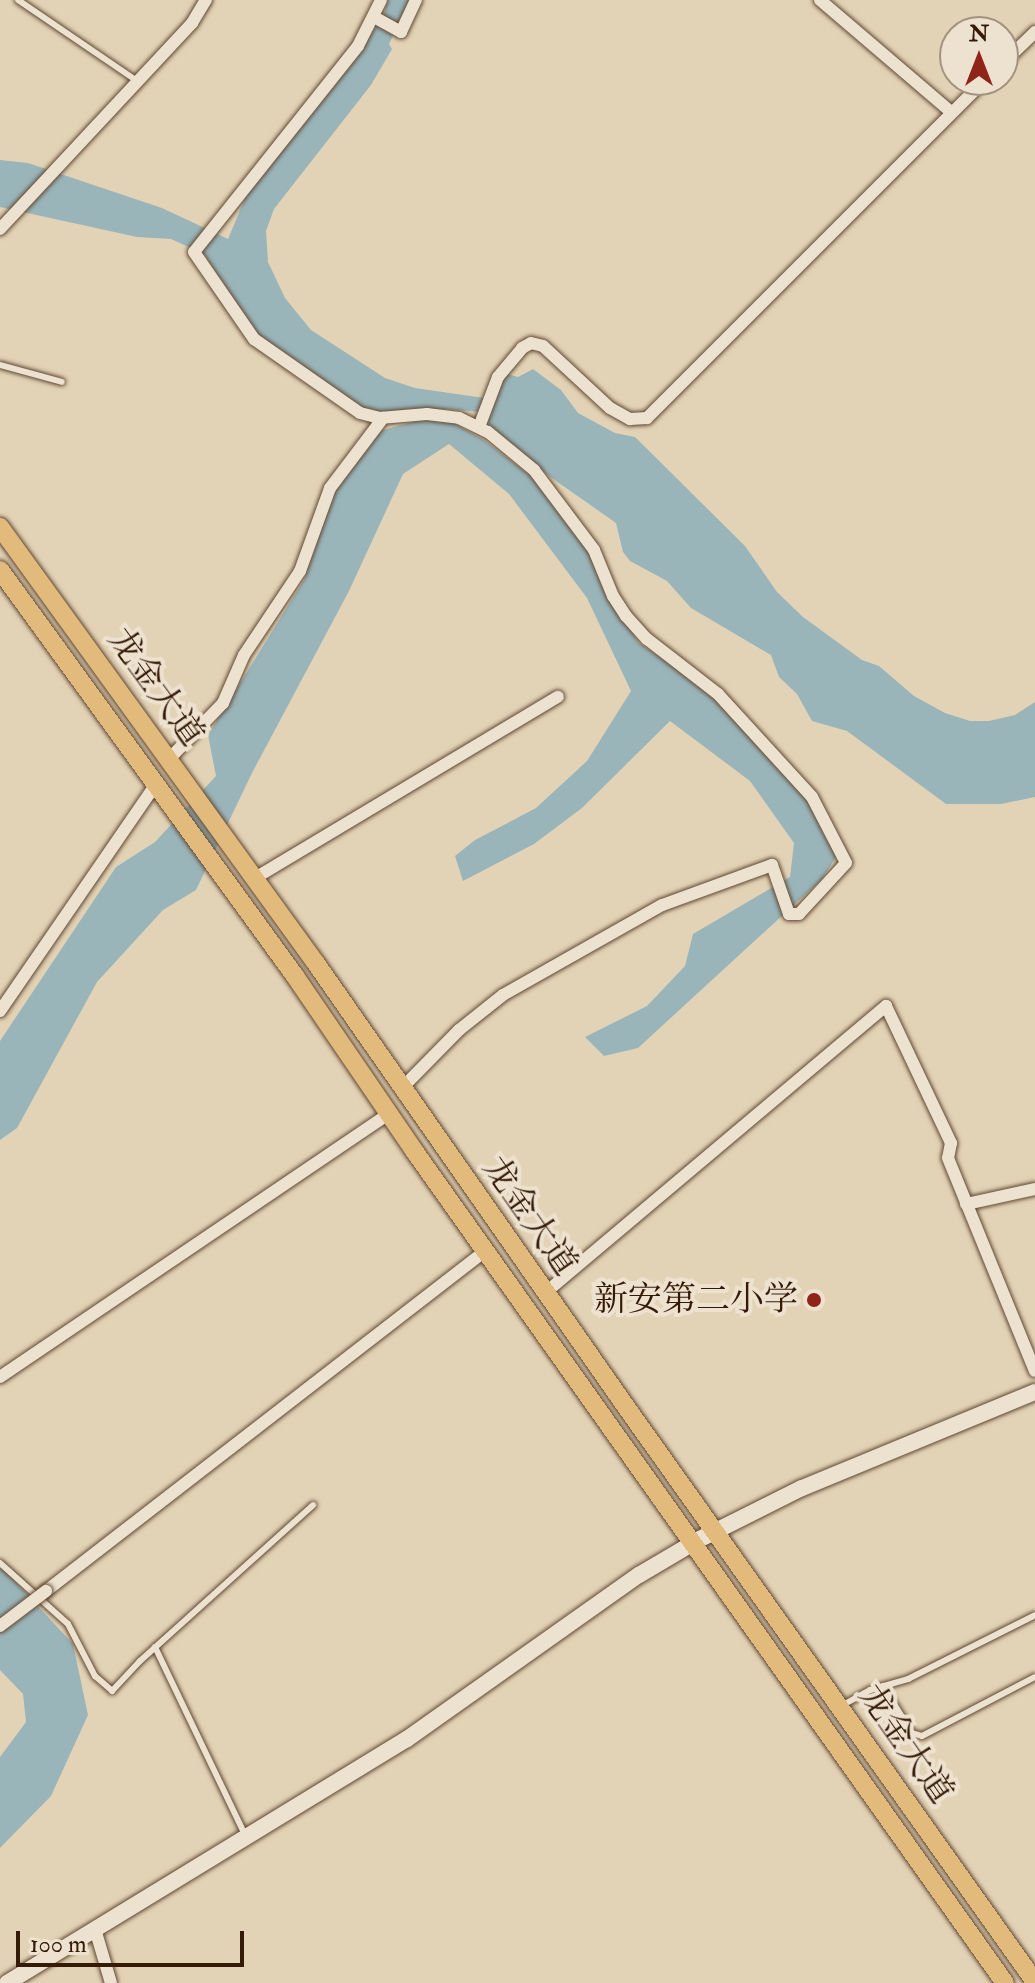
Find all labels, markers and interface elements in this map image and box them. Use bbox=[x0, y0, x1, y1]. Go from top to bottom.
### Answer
north arrow bbox=[939, 16, 1019, 96]
text: N bbox=[969, 20, 989, 48]
street label: 龙金大道 bbox=[100, 620, 212, 754]
street label: 龙金大道 bbox=[474, 1149, 586, 1283]
place label: 新安第二小学 bbox=[594, 1280, 798, 1320]
marker: 新安第二小学 bbox=[805, 1291, 823, 1309]
street label: 龙金大道 bbox=[850, 1677, 962, 1811]
scale bar bbox=[20, 1915, 248, 1965]
text: 100 m bbox=[30, 1929, 87, 1960]

